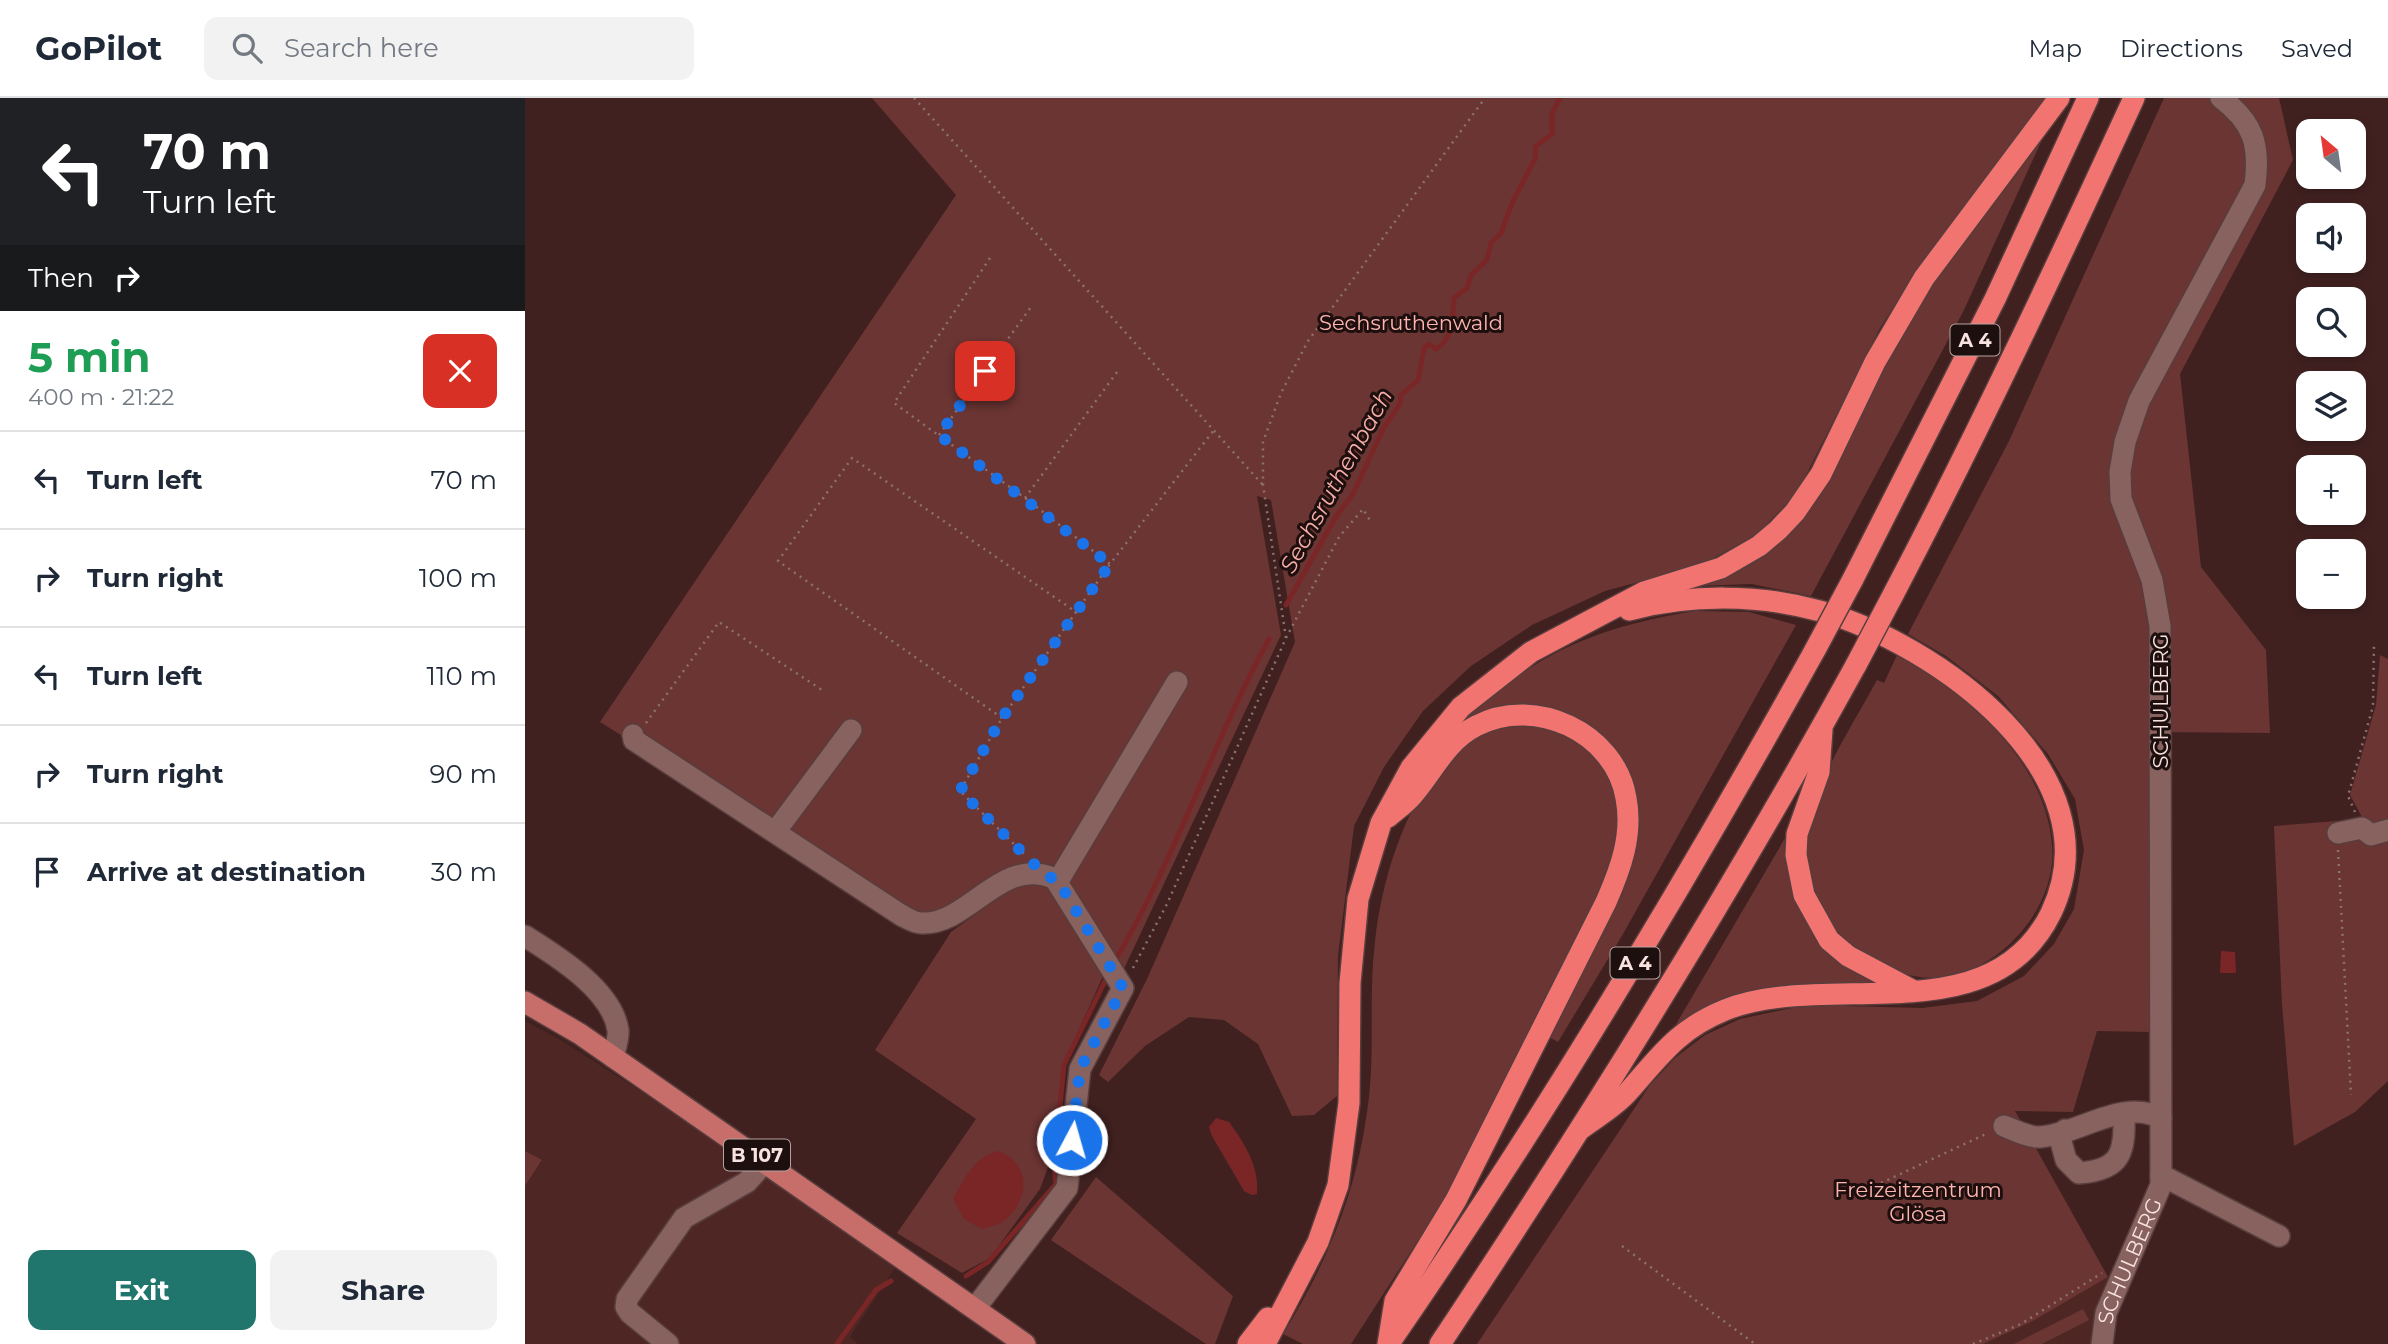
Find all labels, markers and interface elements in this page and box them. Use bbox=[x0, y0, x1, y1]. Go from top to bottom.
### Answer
search box bbox=[204, 17, 694, 80]
text: GoPilot bbox=[35, 28, 162, 68]
icon: search bbox=[228, 29, 266, 67]
text: Search here bbox=[284, 32, 439, 64]
text: Map bbox=[2029, 34, 2082, 63]
text: Directions bbox=[2120, 34, 2243, 63]
text: Saved bbox=[2281, 34, 2353, 63]
north arrow bbox=[2296, 119, 2366, 189]
map controls bbox=[2296, 119, 2366, 609]
text: 70 m bbox=[143, 122, 271, 181]
icon: left bbox=[28, 126, 119, 217]
text: Turn left bbox=[143, 182, 277, 221]
button: sound bbox=[2296, 203, 2366, 273]
icon: right bbox=[108, 259, 146, 297]
text: Then bbox=[28, 262, 94, 294]
button: search bbox=[2296, 287, 2366, 357]
park label: Sechsruthenwald bbox=[1319, 310, 1503, 335]
road number: A 4 bbox=[1951, 324, 1999, 356]
text: 5 min bbox=[28, 331, 151, 383]
button: close bbox=[423, 334, 497, 408]
pin bbox=[955, 341, 1015, 401]
icon: arrive bbox=[966, 352, 1004, 390]
button: layers bbox=[2296, 371, 2366, 441]
text: 400 m · 21:22 bbox=[28, 383, 174, 411]
water label: Sechsruthenbach bbox=[1274, 384, 1398, 578]
button: + bbox=[2296, 455, 2366, 525]
icon: left bbox=[28, 461, 66, 499]
text: Turn left bbox=[87, 464, 203, 496]
text: 70 m bbox=[431, 464, 497, 496]
button: − bbox=[2296, 539, 2366, 609]
icon: right bbox=[28, 559, 66, 597]
text: Turn right bbox=[87, 562, 223, 594]
text: 100 m bbox=[419, 562, 497, 594]
street label: SCHULBERG bbox=[2148, 633, 2173, 769]
icon: left bbox=[28, 657, 66, 695]
text: Turn left bbox=[87, 660, 203, 692]
text: 110 m bbox=[427, 660, 497, 692]
icon: right bbox=[28, 755, 66, 793]
text: Turn right bbox=[87, 758, 223, 790]
text: 90 m bbox=[430, 758, 497, 790]
icon: arrive bbox=[28, 853, 66, 891]
text: Arrive at destination bbox=[87, 856, 366, 888]
text: 30 m bbox=[431, 856, 497, 888]
road number: A 4 bbox=[1611, 948, 1659, 978]
position arrow bbox=[1035, 1103, 1109, 1177]
road number: B 107 bbox=[724, 1140, 790, 1170]
park label: Freizeitzentrum Glösa bbox=[1834, 1177, 2002, 1226]
street label: SCHULBERG bbox=[2092, 1194, 2167, 1325]
button: Exit bbox=[28, 1250, 256, 1330]
button: Share bbox=[270, 1250, 497, 1330]

